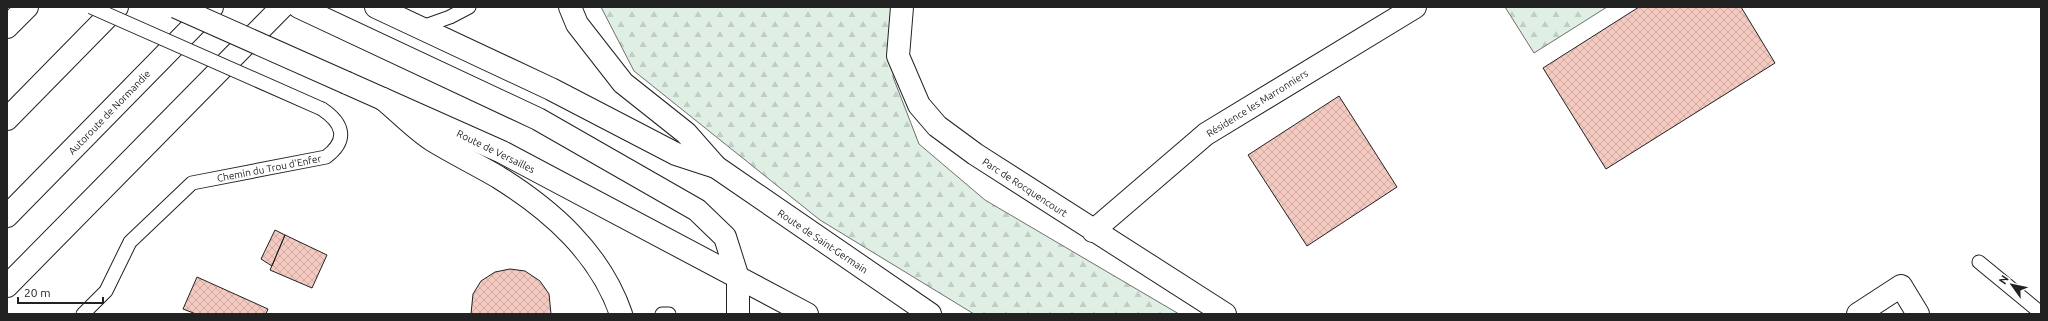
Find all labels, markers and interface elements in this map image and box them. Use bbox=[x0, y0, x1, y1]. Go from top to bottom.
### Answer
street label: Autoroute de Normandie bbox=[66, 68, 152, 157]
street label: Résidence les Marronniers bbox=[1205, 68, 1310, 139]
street label: Route de Versailles bbox=[455, 128, 537, 175]
street label: Chemin du Trou d'Enfer bbox=[216, 153, 322, 184]
street label: Parc de Rocquencourt bbox=[980, 156, 1069, 219]
street label: Route de Saint-Germain bbox=[776, 207, 870, 276]
north arrow bbox=[1992, 265, 2032, 305]
text: N bbox=[1996, 273, 2011, 286]
scale bar bbox=[18, 279, 103, 305]
text: 20 m bbox=[24, 286, 51, 299]

